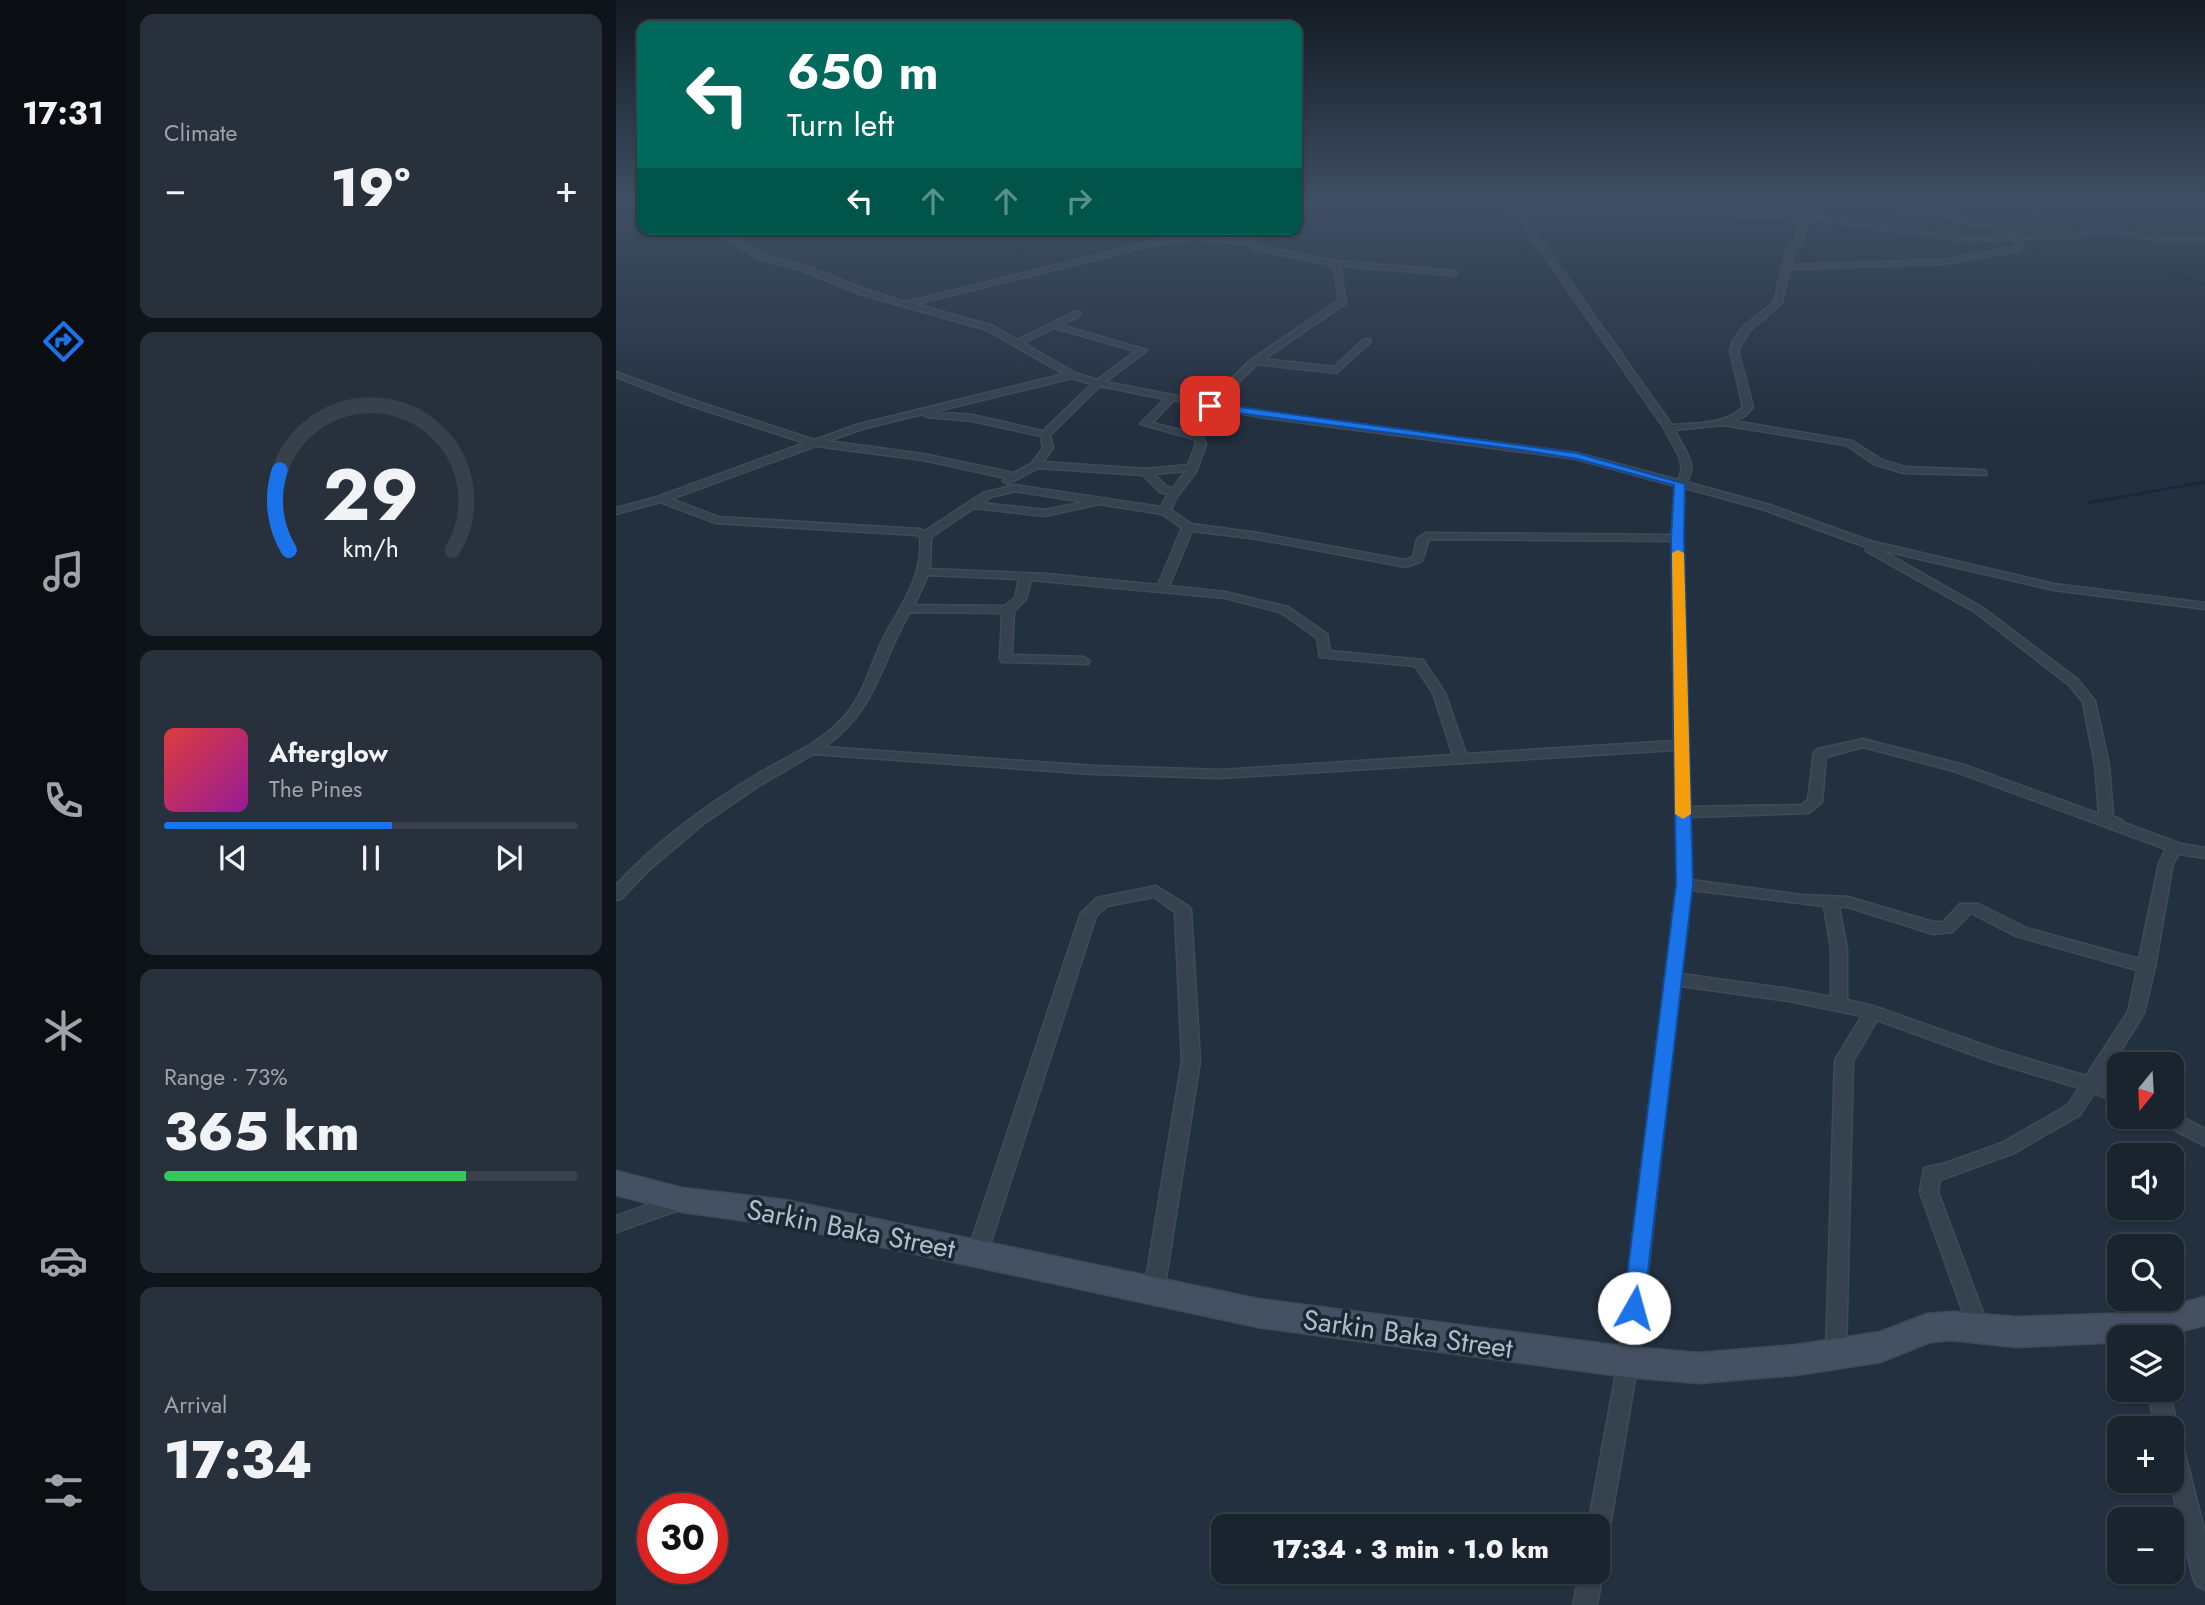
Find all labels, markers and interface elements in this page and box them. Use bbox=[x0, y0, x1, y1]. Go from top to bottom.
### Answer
text: 650 m bbox=[787, 37, 939, 107]
icon: left bbox=[672, 49, 763, 140]
text: 17:31 bbox=[22, 90, 104, 136]
text: Turn left bbox=[787, 102, 894, 148]
text: Climate bbox=[164, 116, 237, 150]
text: 19° bbox=[331, 150, 410, 226]
text: − bbox=[164, 161, 186, 216]
text: + bbox=[555, 161, 578, 216]
icon: left bbox=[841, 182, 879, 220]
icon: ahead bbox=[914, 182, 952, 220]
icon: ahead bbox=[987, 182, 1025, 220]
icon: right bbox=[1060, 182, 1098, 220]
icon: directions bbox=[39, 317, 88, 366]
pin bbox=[1180, 376, 1240, 436]
icon: arrive bbox=[1191, 387, 1229, 425]
text: 29 bbox=[323, 443, 419, 548]
text: km/h bbox=[343, 530, 399, 566]
icon: music bbox=[39, 547, 88, 596]
text: Afterglow bbox=[269, 734, 388, 772]
text: The Pines bbox=[269, 772, 362, 806]
icon: phone bbox=[39, 776, 88, 825]
icon: previous bbox=[214, 839, 252, 877]
icon: pause bbox=[352, 839, 390, 877]
icon: next bbox=[490, 839, 528, 877]
icon: climate bbox=[39, 1006, 88, 1055]
north arrow bbox=[2107, 1052, 2184, 1129]
map controls bbox=[2107, 1052, 2184, 1584]
text: Range · 73% bbox=[164, 1060, 288, 1094]
text: 365 km bbox=[164, 1094, 359, 1170]
button: sound bbox=[2107, 1143, 2184, 1220]
street label: Sarkin Baka Street bbox=[743, 1189, 959, 1269]
button: search bbox=[2107, 1234, 2184, 1311]
icon: car bbox=[39, 1236, 88, 1285]
position arrow bbox=[1597, 1271, 1671, 1345]
street label: Sarkin Baka Street bbox=[1301, 1299, 1516, 1369]
button: layers bbox=[2107, 1325, 2184, 1402]
text: Arrival bbox=[164, 1388, 227, 1422]
button: + bbox=[2107, 1416, 2184, 1493]
text: 17:34 bbox=[164, 1422, 313, 1498]
icon: filters bbox=[39, 1466, 88, 1515]
speed limit sign: 30 bbox=[637, 1493, 728, 1584]
button: − bbox=[2107, 1507, 2184, 1584]
text: 17:34 · 3 min · 1.0 km bbox=[1272, 1530, 1549, 1568]

